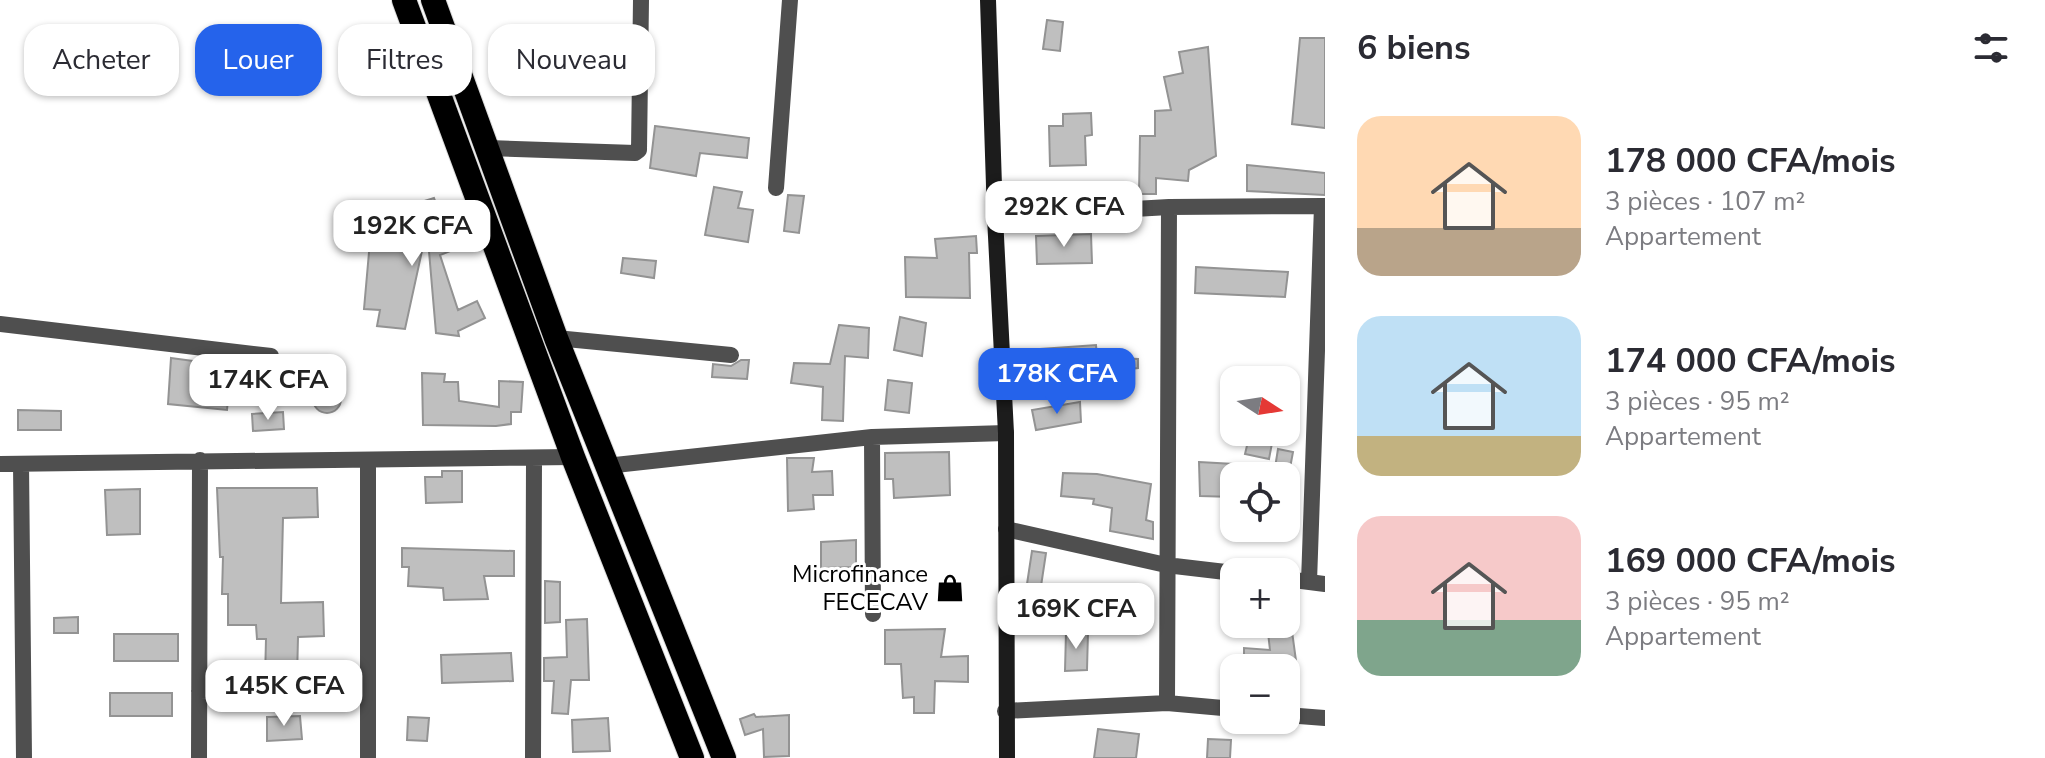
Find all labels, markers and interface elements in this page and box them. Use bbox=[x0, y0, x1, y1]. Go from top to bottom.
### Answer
chip: Acheter bbox=[24, 24, 179, 96]
chip: Louer bbox=[195, 24, 322, 96]
chip: Filtres bbox=[338, 24, 472, 96]
chip: Nouveau bbox=[488, 24, 655, 96]
text: 6 biens bbox=[1357, 25, 1471, 71]
icon: filters bbox=[1969, 26, 2013, 70]
text: 178 000 CFA/mois bbox=[1605, 138, 1896, 184]
icon: home bbox=[1421, 148, 1517, 244]
pin: 292K CFA bbox=[981, 181, 1147, 249]
text: 3 pièces · 107 m² bbox=[1605, 184, 1805, 219]
text: 292K CFA bbox=[1003, 189, 1125, 224]
pin: 192K CFA bbox=[329, 200, 495, 268]
text: 192K CFA bbox=[351, 208, 473, 243]
text: Appartement bbox=[1605, 219, 1761, 254]
text: 174 000 CFA/mois bbox=[1605, 338, 1896, 384]
pin: 178K CFA bbox=[974, 348, 1140, 416]
icon: home bbox=[1421, 348, 1517, 444]
pin: 174K CFA bbox=[185, 354, 351, 422]
text: 178K CFA bbox=[996, 356, 1118, 391]
text: 174K CFA bbox=[207, 362, 329, 397]
north arrow bbox=[1220, 366, 1300, 446]
map controls bbox=[1220, 366, 1300, 734]
text: 3 pièces · 95 m² bbox=[1605, 384, 1790, 419]
text: Appartement bbox=[1605, 419, 1761, 454]
button: locate bbox=[1220, 462, 1300, 542]
text: 169 000 CFA/mois bbox=[1605, 538, 1896, 584]
icon: home bbox=[1421, 548, 1517, 644]
place label: Microfinance FECECAV bbox=[792, 558, 928, 618]
button: + bbox=[1220, 558, 1300, 638]
shop icon: Microfinance FECECAV bbox=[935, 573, 965, 603]
pin: 169K CFA bbox=[993, 583, 1159, 651]
text: 3 pièces · 95 m² bbox=[1605, 584, 1790, 619]
text: 169K CFA bbox=[1015, 591, 1137, 626]
text: Appartement bbox=[1605, 619, 1761, 654]
button: − bbox=[1220, 654, 1300, 734]
pin: 145K CFA bbox=[201, 660, 367, 728]
text: 145K CFA bbox=[223, 668, 345, 703]

